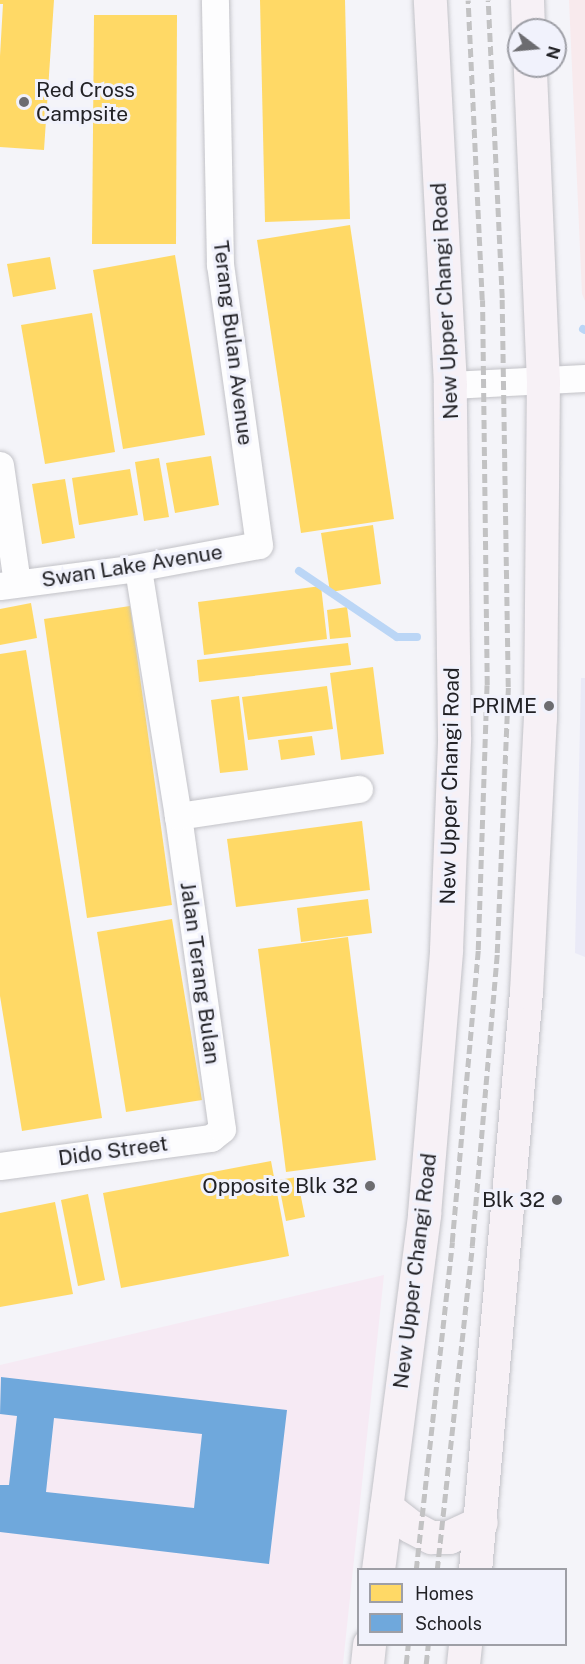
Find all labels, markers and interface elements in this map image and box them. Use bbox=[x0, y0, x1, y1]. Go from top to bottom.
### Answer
north arrow bbox=[507, 18, 567, 78]
text: N bbox=[542, 44, 564, 61]
place label: Red Cross Campsite bbox=[36, 77, 135, 127]
marker: Red Cross Campsite bbox=[17, 95, 31, 109]
street label: New Upper Changi Road bbox=[426, 182, 464, 420]
street label: Terang Bulan Avenue bbox=[208, 239, 258, 447]
street label: Swan Lake Avenue bbox=[40, 539, 224, 593]
street label: New Upper Changi Road bbox=[435, 667, 465, 905]
place label: PRIME bbox=[472, 693, 537, 719]
marker: PRIME bbox=[542, 699, 556, 713]
street label: Jalan Terang Bulan bbox=[175, 880, 225, 1066]
street label: Dido Street bbox=[56, 1131, 170, 1171]
street label: New Upper Changi Road bbox=[388, 1152, 442, 1390]
place label: Opposite Blk 32 bbox=[202, 1173, 358, 1199]
marker: Opposite Blk 32 bbox=[363, 1179, 377, 1193]
place label: Blk 32 bbox=[482, 1187, 545, 1213]
marker: Blk 32 bbox=[550, 1193, 564, 1207]
legend bbox=[357, 1568, 567, 1646]
text: Homes bbox=[415, 1583, 474, 1604]
text: Schools bbox=[415, 1613, 482, 1634]

